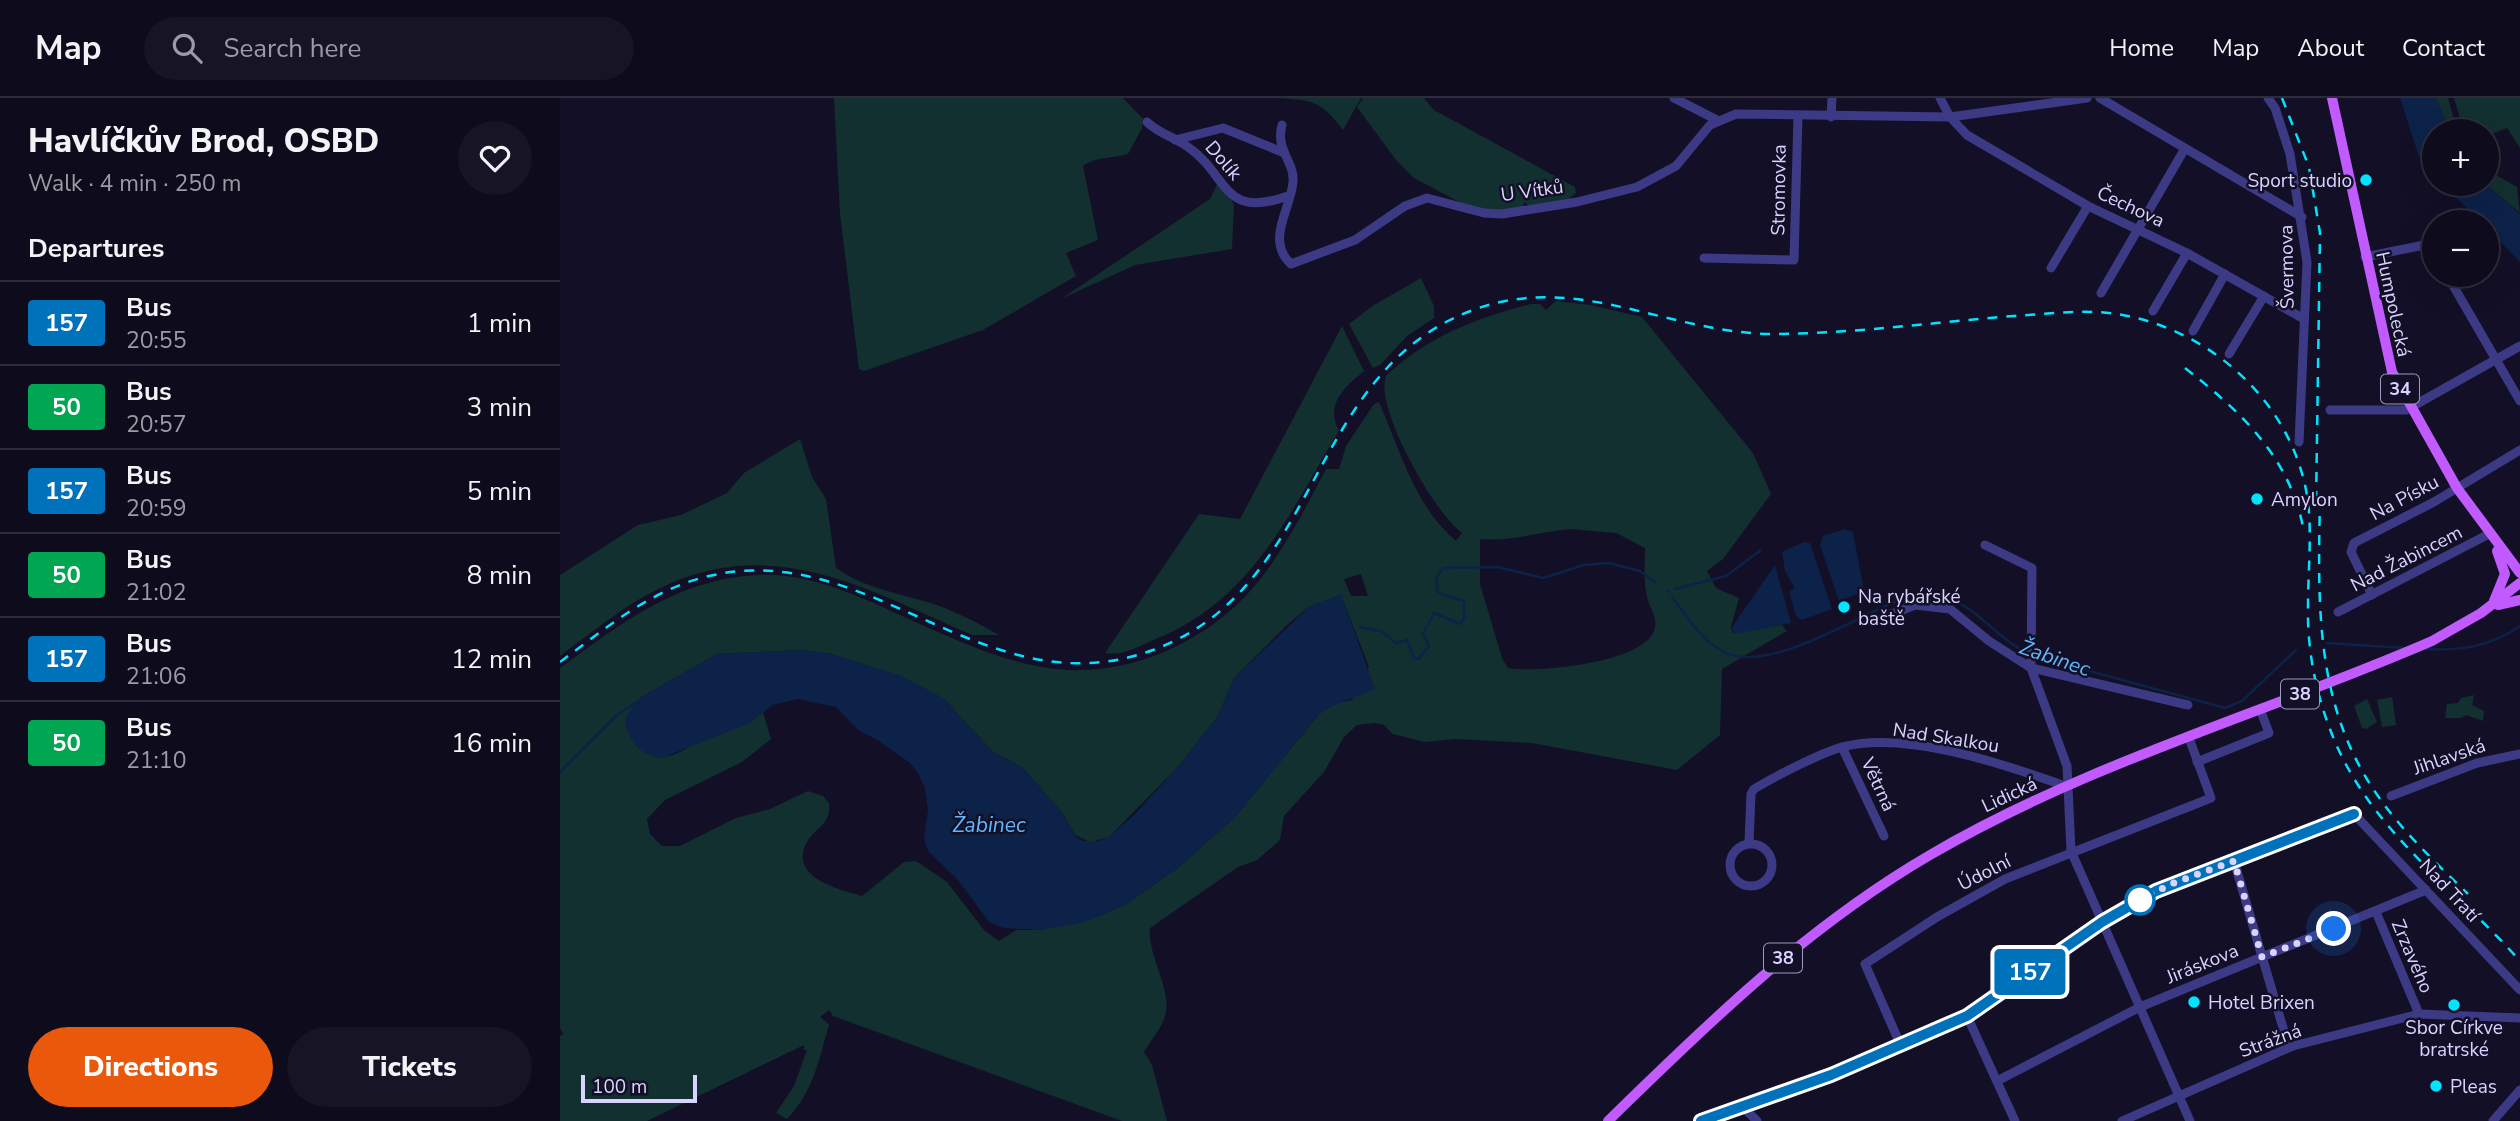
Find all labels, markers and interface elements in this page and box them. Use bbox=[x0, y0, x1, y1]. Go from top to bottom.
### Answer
search box bbox=[144, 17, 634, 80]
text: Map bbox=[35, 26, 102, 71]
icon: search bbox=[168, 29, 206, 67]
text: Search here bbox=[224, 31, 361, 66]
text: Home bbox=[2109, 32, 2174, 64]
text: Map bbox=[2212, 32, 2259, 64]
text: About bbox=[2297, 32, 2364, 64]
text: Contact bbox=[2402, 32, 2485, 64]
text: Havlíčkův Brod, OSBD bbox=[28, 119, 379, 164]
map controls bbox=[2422, 119, 2499, 287]
button: + bbox=[2422, 119, 2499, 196]
button: heart bbox=[458, 121, 532, 195]
street label: Dolík bbox=[1199, 135, 1248, 186]
street label: Stromovka bbox=[1765, 144, 1793, 236]
text: Walk · 4 min · 250 m bbox=[28, 168, 241, 199]
place label: Sport studio bbox=[2247, 168, 2352, 194]
marker: Sport studio bbox=[2358, 172, 2374, 188]
street label: U Vítků bbox=[1499, 174, 1565, 208]
street label: Čechova bbox=[2092, 180, 2169, 234]
button: − bbox=[2422, 210, 2499, 287]
street label: Švermova bbox=[2273, 225, 2301, 309]
text: Departures bbox=[28, 231, 164, 266]
street label: Humpolecká bbox=[2369, 249, 2417, 359]
text: Bus bbox=[126, 290, 172, 325]
text: 1 min bbox=[467, 306, 532, 341]
text: 157 bbox=[45, 307, 88, 339]
text: 20:55 bbox=[126, 325, 186, 356]
text: Bus bbox=[126, 374, 172, 409]
road number: 34 bbox=[2381, 374, 2419, 404]
text: 3 min bbox=[467, 390, 532, 425]
text: 50 bbox=[52, 391, 81, 423]
text: 20:57 bbox=[126, 409, 186, 440]
text: Bus bbox=[126, 458, 172, 493]
street label: Na Písku bbox=[2365, 469, 2444, 527]
text: 5 min bbox=[467, 474, 532, 509]
text: 157 bbox=[45, 475, 88, 507]
place label: Amylon bbox=[2271, 487, 2338, 513]
marker: Amylon bbox=[2249, 491, 2265, 507]
text: 20:59 bbox=[126, 493, 186, 524]
street label: Nad Žabincem bbox=[2346, 520, 2467, 598]
text: Bus bbox=[126, 542, 172, 577]
text: 8 min bbox=[467, 558, 532, 593]
text: 50 bbox=[52, 559, 81, 591]
text: 21:02 bbox=[126, 577, 186, 608]
place label: Na rybářské baště bbox=[1858, 584, 1961, 632]
marker: Na rybářské baště bbox=[1836, 599, 1852, 615]
text: Bus bbox=[126, 626, 172, 661]
water label: Žabinec bbox=[2016, 633, 2094, 683]
text: 12 min bbox=[451, 642, 532, 677]
text: 157 bbox=[45, 643, 88, 675]
text: 21:06 bbox=[126, 661, 186, 692]
road number: 38 bbox=[2281, 680, 2319, 708]
text: Bus bbox=[126, 710, 172, 745]
street label: Nad Skalkou bbox=[1891, 717, 2001, 759]
text: 16 min bbox=[451, 726, 532, 761]
text: 50 bbox=[52, 727, 81, 759]
street label: Jihlavská bbox=[2409, 732, 2489, 782]
text: 21:10 bbox=[126, 745, 186, 776]
street label: Větrná bbox=[1854, 752, 1902, 815]
street label: Lidická bbox=[1977, 771, 2041, 819]
water label: Žabinec bbox=[952, 811, 1026, 839]
street label: Údolní bbox=[1953, 848, 2017, 897]
street label: Nad Tratí bbox=[2413, 853, 2486, 929]
unlabelled marker bbox=[2125, 885, 2155, 915]
your location bbox=[2316, 911, 2351, 946]
street label: Zrzavého bbox=[2385, 915, 2439, 997]
street label: Jiráskova bbox=[2161, 938, 2242, 991]
road number: 38 bbox=[1764, 944, 1802, 972]
line badge: 157 bbox=[1990, 949, 2070, 995]
text: 157 bbox=[2008, 956, 2052, 988]
place label: Hotel Brixen bbox=[2208, 990, 2315, 1016]
marker: Hotel Brixen bbox=[2186, 994, 2202, 1010]
marker: Sbor Církve bratrské bbox=[2446, 997, 2462, 1013]
place label: Sbor Církve bratrské bbox=[2405, 1015, 2503, 1063]
street label: Strážná bbox=[2235, 1018, 2305, 1064]
button: Directions bbox=[28, 1027, 273, 1107]
button: Tickets bbox=[287, 1027, 532, 1107]
scale bar bbox=[581, 1072, 696, 1104]
text: 100 m bbox=[592, 1074, 647, 1100]
place label: Pleas bbox=[2450, 1074, 2497, 1100]
marker: Pleas bbox=[2428, 1078, 2444, 1094]

